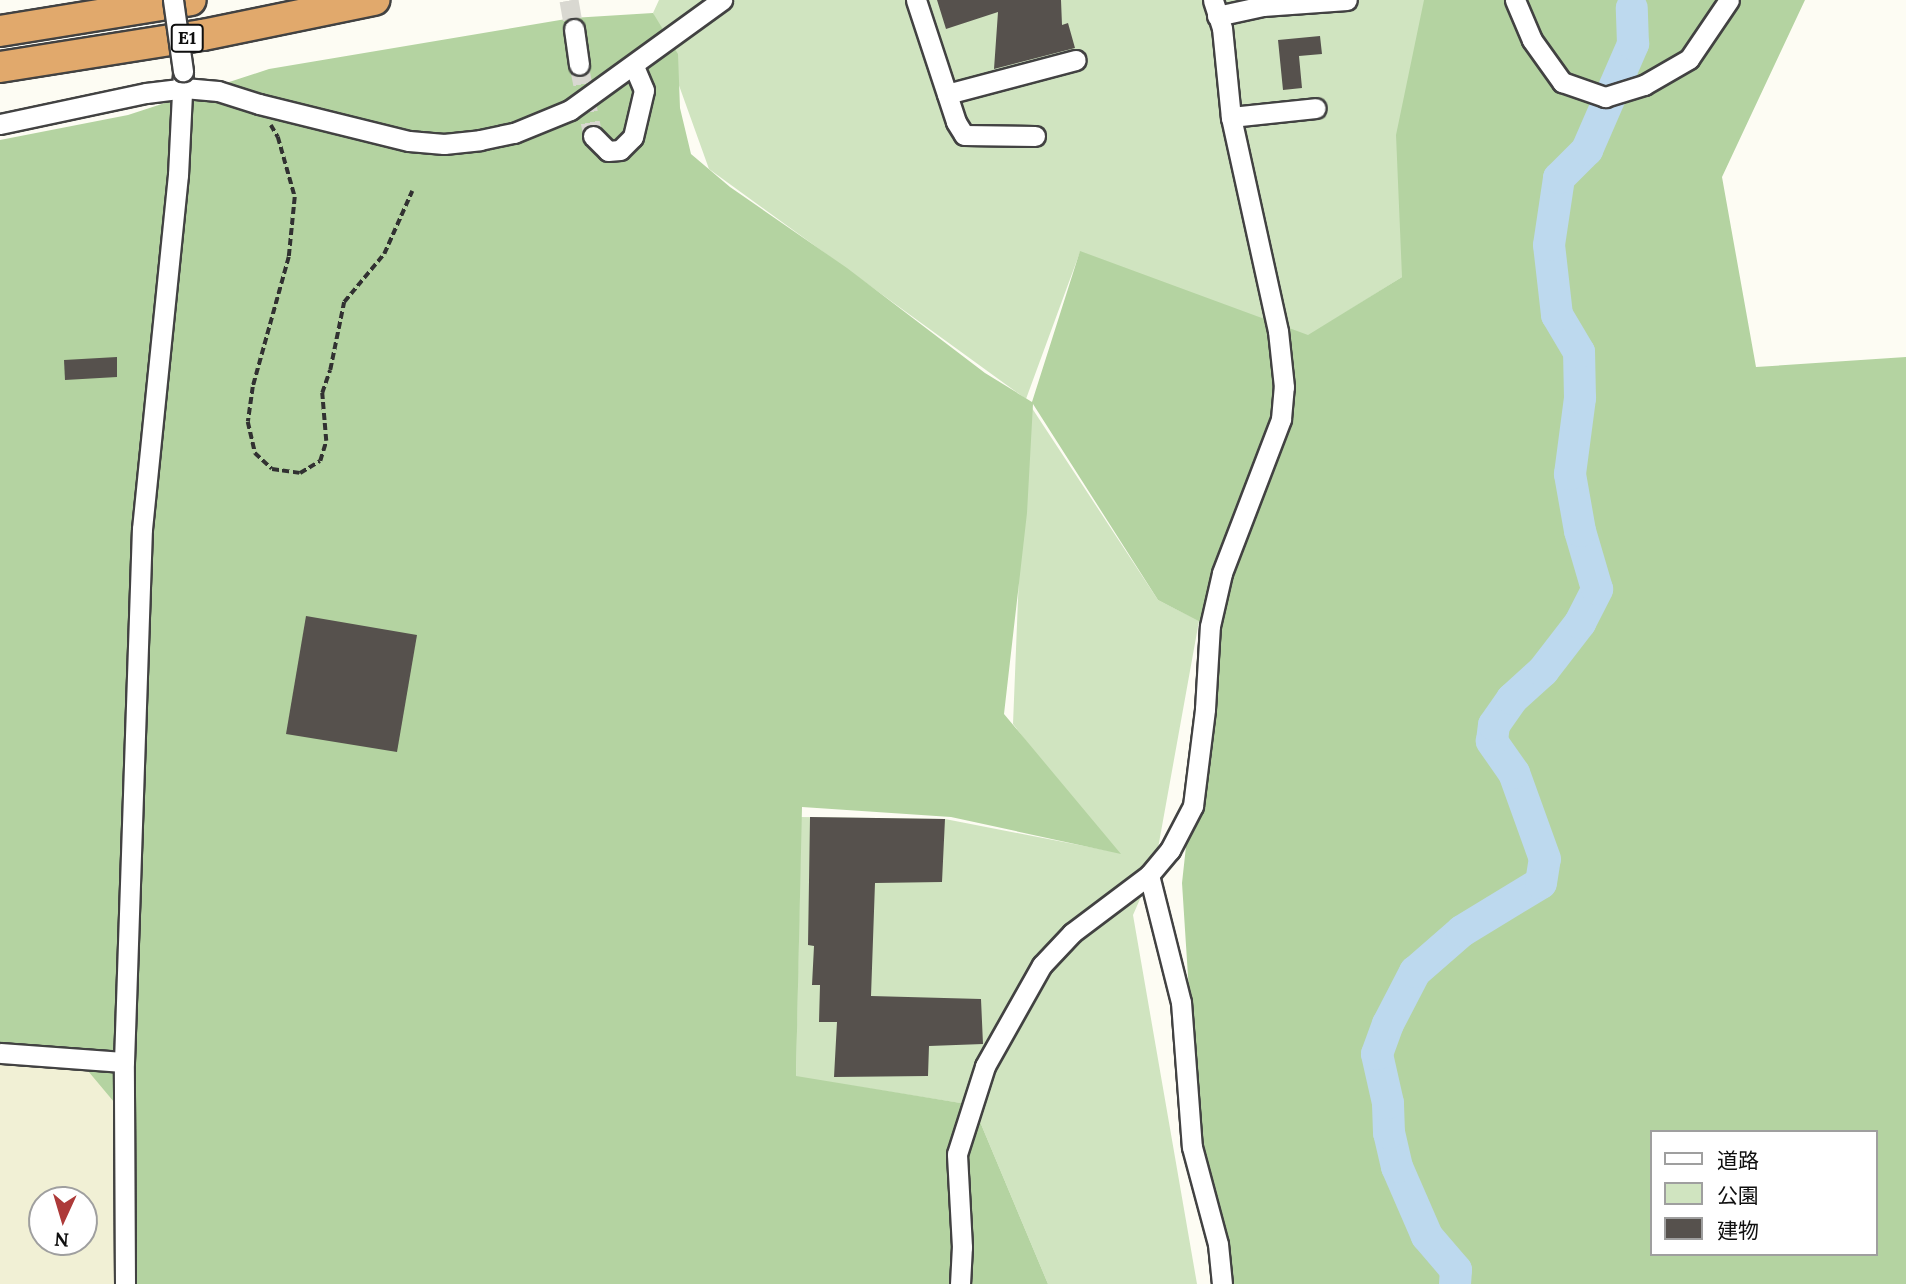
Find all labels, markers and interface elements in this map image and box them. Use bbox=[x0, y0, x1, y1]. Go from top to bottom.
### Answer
road number: E1 bbox=[170, 24, 204, 52]
legend bbox=[1650, 1130, 1878, 1256]
text: 道路 bbox=[1717, 1147, 1759, 1174]
text: 公園 bbox=[1717, 1182, 1759, 1209]
north arrow bbox=[28, 1186, 98, 1256]
text: 建物 bbox=[1717, 1217, 1759, 1244]
text: N bbox=[54, 1227, 70, 1252]

